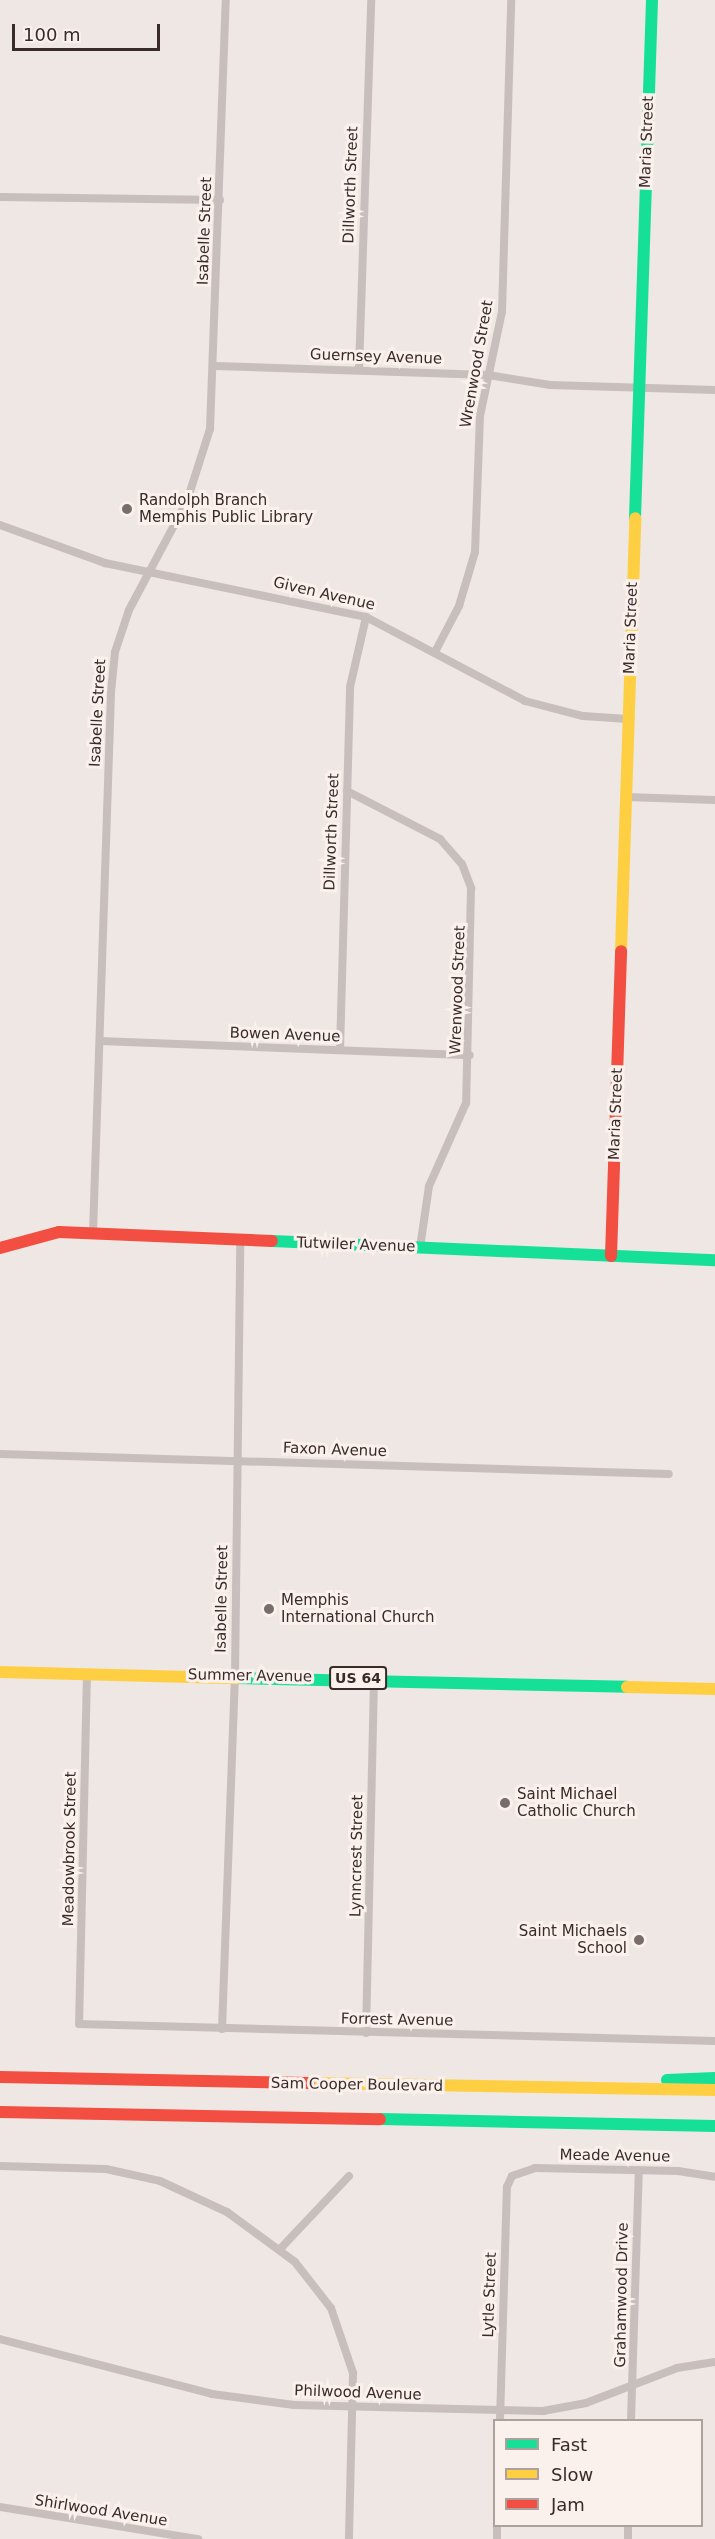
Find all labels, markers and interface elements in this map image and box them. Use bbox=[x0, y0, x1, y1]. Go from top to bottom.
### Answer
scale bar bbox=[15, 12, 164, 50]
text: 100 m bbox=[23, 24, 81, 45]
street label: Maria Street bbox=[636, 96, 658, 188]
street label: Dillworth Street bbox=[340, 126, 362, 244]
street label: Isabelle Street bbox=[194, 177, 216, 285]
street label: Wrenwood Street bbox=[457, 299, 497, 429]
street label: Guernsey Avenue bbox=[310, 346, 442, 368]
place label: Randolph Branch Memphis Public Library bbox=[139, 491, 313, 526]
marker: Randolph Branch Memphis Public Library bbox=[120, 502, 134, 516]
street label: Given Avenue bbox=[271, 574, 377, 614]
street label: Maria Street bbox=[620, 582, 642, 674]
street label: Isabelle Street bbox=[86, 659, 110, 767]
street label: Dillworth Street bbox=[321, 773, 343, 891]
street label: Wrenwood Street bbox=[447, 925, 469, 1055]
street label: Bowen Avenue bbox=[229, 1024, 341, 1046]
street label: Maria Street bbox=[605, 1068, 627, 1160]
street label: Tutwiler Avenue bbox=[296, 1234, 416, 1256]
street label: Faxon Avenue bbox=[283, 1439, 387, 1461]
street label: Isabelle Street bbox=[212, 1545, 232, 1653]
place label: Memphis International Church bbox=[281, 1591, 435, 1626]
marker: Memphis International Church bbox=[262, 1602, 276, 1616]
street label: Summer Avenue bbox=[188, 1666, 312, 1686]
road number: US 64 bbox=[328, 1667, 388, 1689]
street label: Meadowbrook Street bbox=[60, 1771, 80, 1927]
place label: Saint Michael Catholic Church bbox=[517, 1785, 636, 1820]
street label: Lynncrest Street bbox=[347, 1795, 367, 1917]
marker: Saint Michael Catholic Church bbox=[498, 1796, 512, 1810]
place label: Saint Michaels School bbox=[519, 1922, 627, 1957]
marker: Saint Michaels School bbox=[632, 1933, 646, 1947]
street label: Forrest Avenue bbox=[341, 2010, 453, 2030]
street label: Sam Cooper Boulevard bbox=[271, 2074, 443, 2096]
street label: Meade Avenue bbox=[560, 2146, 670, 2166]
street label: Grahamwood Drive bbox=[612, 2222, 632, 2368]
street label: Lytle Street bbox=[480, 2252, 500, 2338]
street label: Philwood Avenue bbox=[294, 2382, 422, 2404]
legend bbox=[493, 2419, 703, 2527]
text: Fast bbox=[551, 2434, 587, 2455]
text: Slow bbox=[551, 2464, 593, 2485]
street label: Shirlwood Avenue bbox=[33, 2492, 169, 2530]
text: Jam bbox=[551, 2494, 585, 2515]

